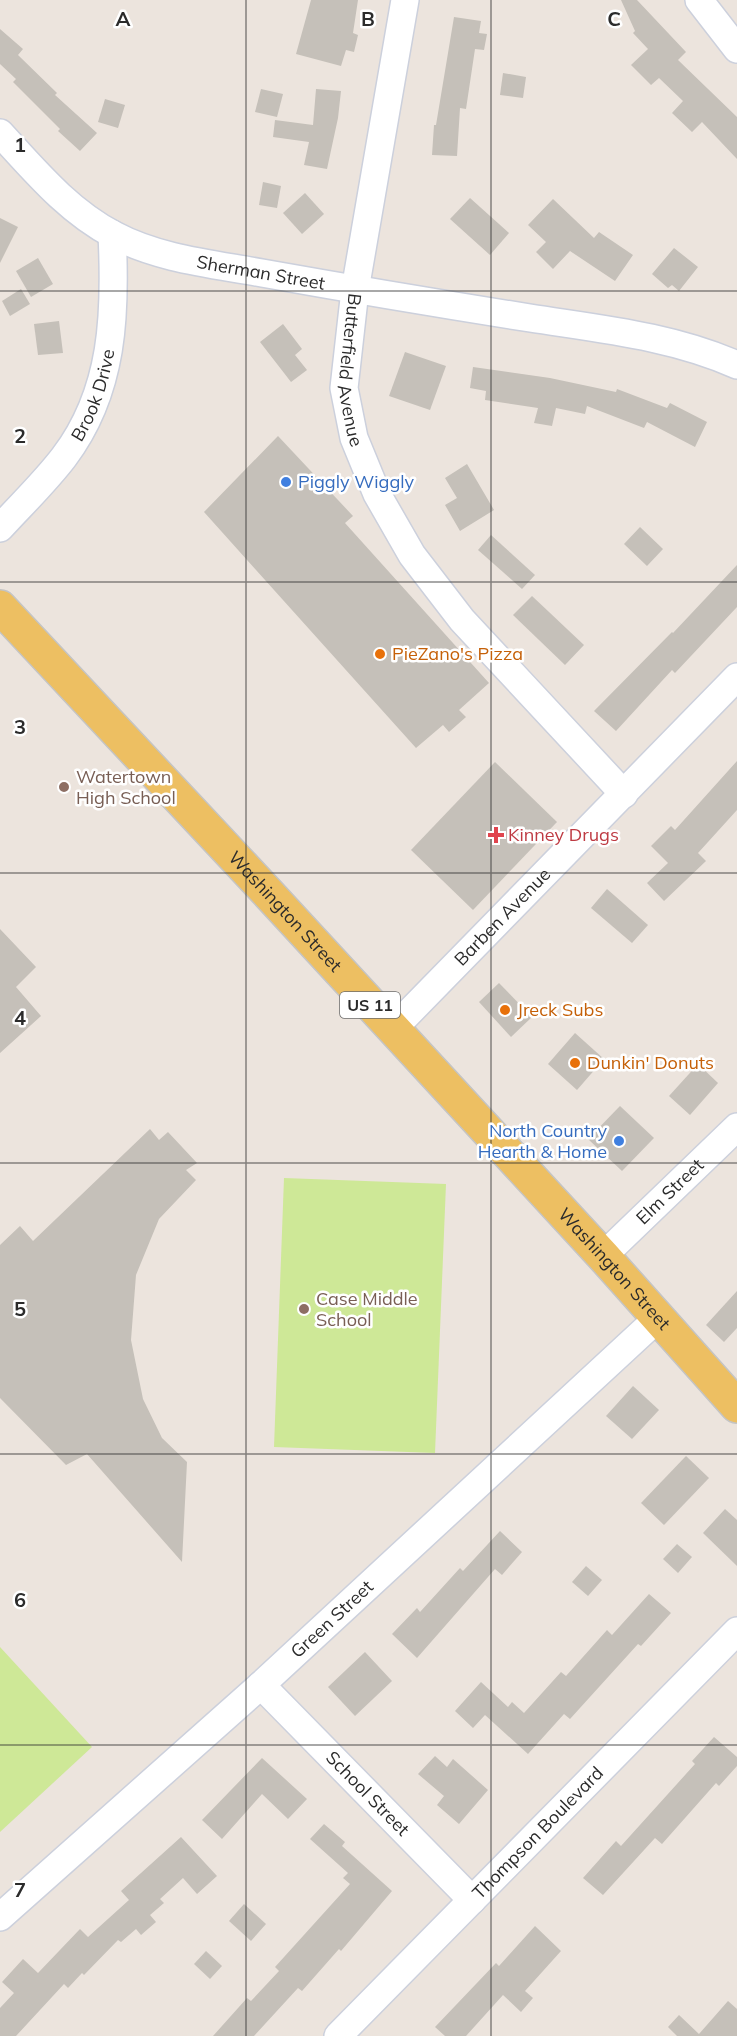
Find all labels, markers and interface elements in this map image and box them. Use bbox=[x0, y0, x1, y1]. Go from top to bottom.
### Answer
text: A bbox=[116, 6, 131, 31]
text: B bbox=[361, 6, 375, 31]
text: C bbox=[607, 6, 621, 31]
text: 1 bbox=[14, 132, 26, 157]
street label: Sherman Street bbox=[195, 250, 327, 295]
street label: Butterfield Avenue bbox=[333, 292, 368, 450]
street label: Brook Drive bbox=[66, 347, 119, 445]
text: 2 bbox=[14, 423, 26, 448]
place label: Piggly Wiggly bbox=[298, 470, 415, 493]
marker: Piggly Wiggly bbox=[279, 475, 293, 489]
place label: PieZano's Pizza bbox=[392, 642, 523, 665]
marker: PieZano's Pizza bbox=[373, 647, 387, 661]
text: 3 bbox=[14, 714, 26, 739]
place label: Watertown High School bbox=[76, 765, 176, 809]
marker: Watertown High School bbox=[57, 780, 71, 794]
place label: Kinney Drugs bbox=[508, 823, 619, 846]
marker: Kinney Drugs bbox=[489, 828, 503, 842]
street label: Washington Street bbox=[224, 846, 347, 976]
street label: Barben Avenue bbox=[449, 863, 555, 971]
road number: US 11 bbox=[340, 992, 400, 1018]
place label: Jreck Subs bbox=[517, 998, 603, 1021]
marker: Jreck Subs bbox=[498, 1003, 512, 1017]
text: 4 bbox=[14, 1005, 26, 1030]
place label: Dunkin' Donuts bbox=[587, 1051, 714, 1074]
marker: Dunkin' Donuts bbox=[568, 1056, 582, 1070]
place label: North Country Hearth & Home bbox=[478, 1119, 607, 1163]
marker: North Country Hearth & Home bbox=[612, 1134, 626, 1148]
street label: Elm Street bbox=[631, 1153, 708, 1229]
street label: Washington Street bbox=[553, 1203, 676, 1334]
place label: Case Middle School bbox=[316, 1287, 418, 1331]
text: 5 bbox=[14, 1296, 26, 1321]
marker: Case Middle School bbox=[297, 1302, 311, 1316]
street label: Green Street bbox=[286, 1575, 378, 1663]
text: 6 bbox=[14, 1587, 26, 1612]
street label: School Street bbox=[321, 1746, 415, 1840]
street label: Thompson Boulevard bbox=[467, 1761, 608, 1904]
text: 7 bbox=[14, 1877, 26, 1902]

